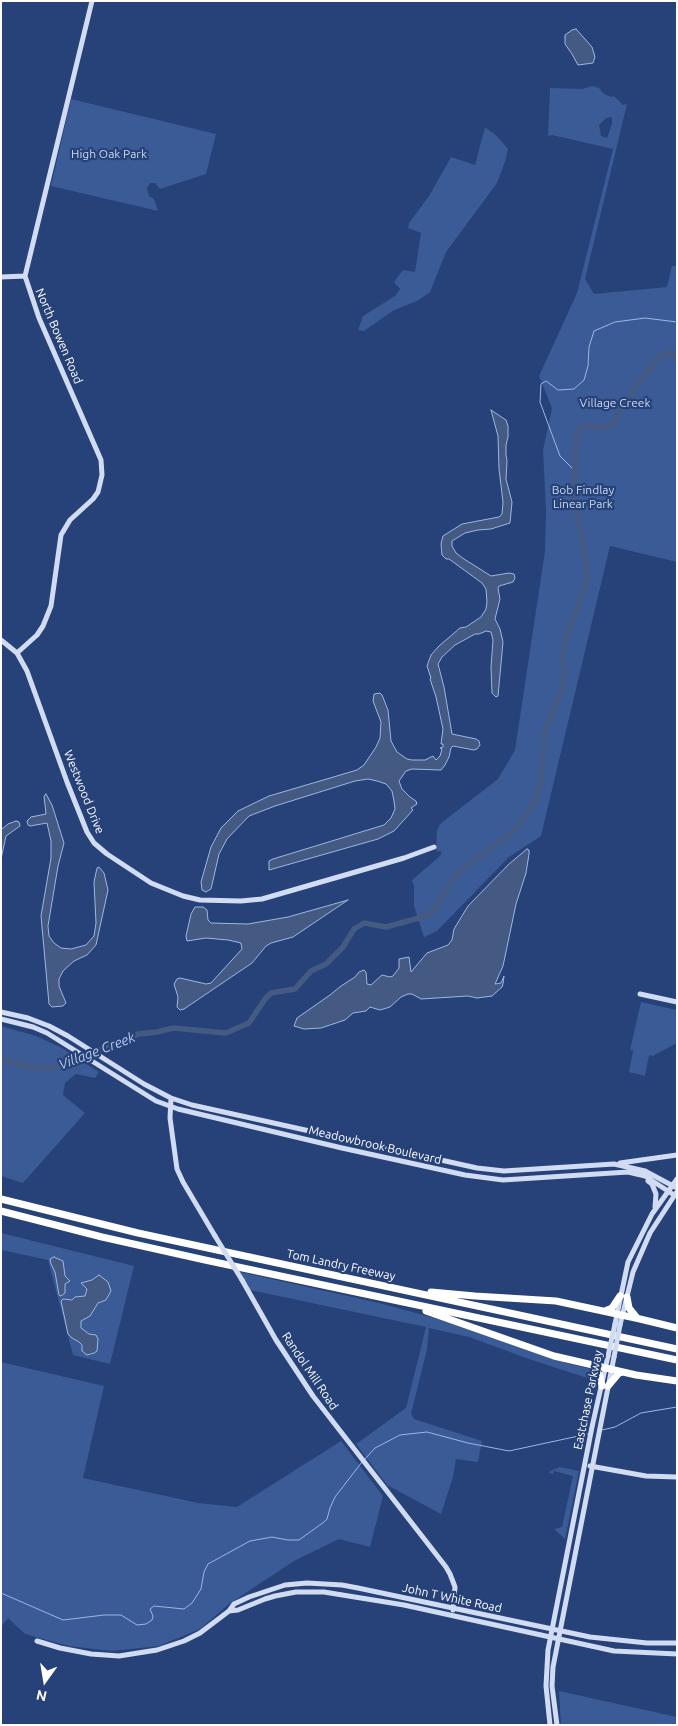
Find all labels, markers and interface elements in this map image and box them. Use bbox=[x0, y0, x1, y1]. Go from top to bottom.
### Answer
park label: High Oak Park bbox=[71, 147, 147, 161]
street label: North Bowen Road bbox=[32, 286, 86, 386]
park label: Village Creek bbox=[580, 396, 650, 410]
park label: Bob Findlay Linear Park bbox=[552, 483, 614, 511]
street label: Westwood Drive bbox=[61, 748, 107, 836]
water label: Village Creek bbox=[56, 1029, 138, 1073]
street label: Meadowbrook Boulevard bbox=[307, 1123, 443, 1167]
street label: Tom Landry Freeway bbox=[285, 1246, 397, 1284]
street label: Randol Mill Road bbox=[279, 1329, 341, 1413]
street label: Eastchase Parkway bbox=[570, 1349, 606, 1451]
street label: John T White Road bbox=[401, 1580, 503, 1616]
north arrow bbox=[20, 1656, 70, 1706]
text: N bbox=[35, 1687, 49, 1705]

